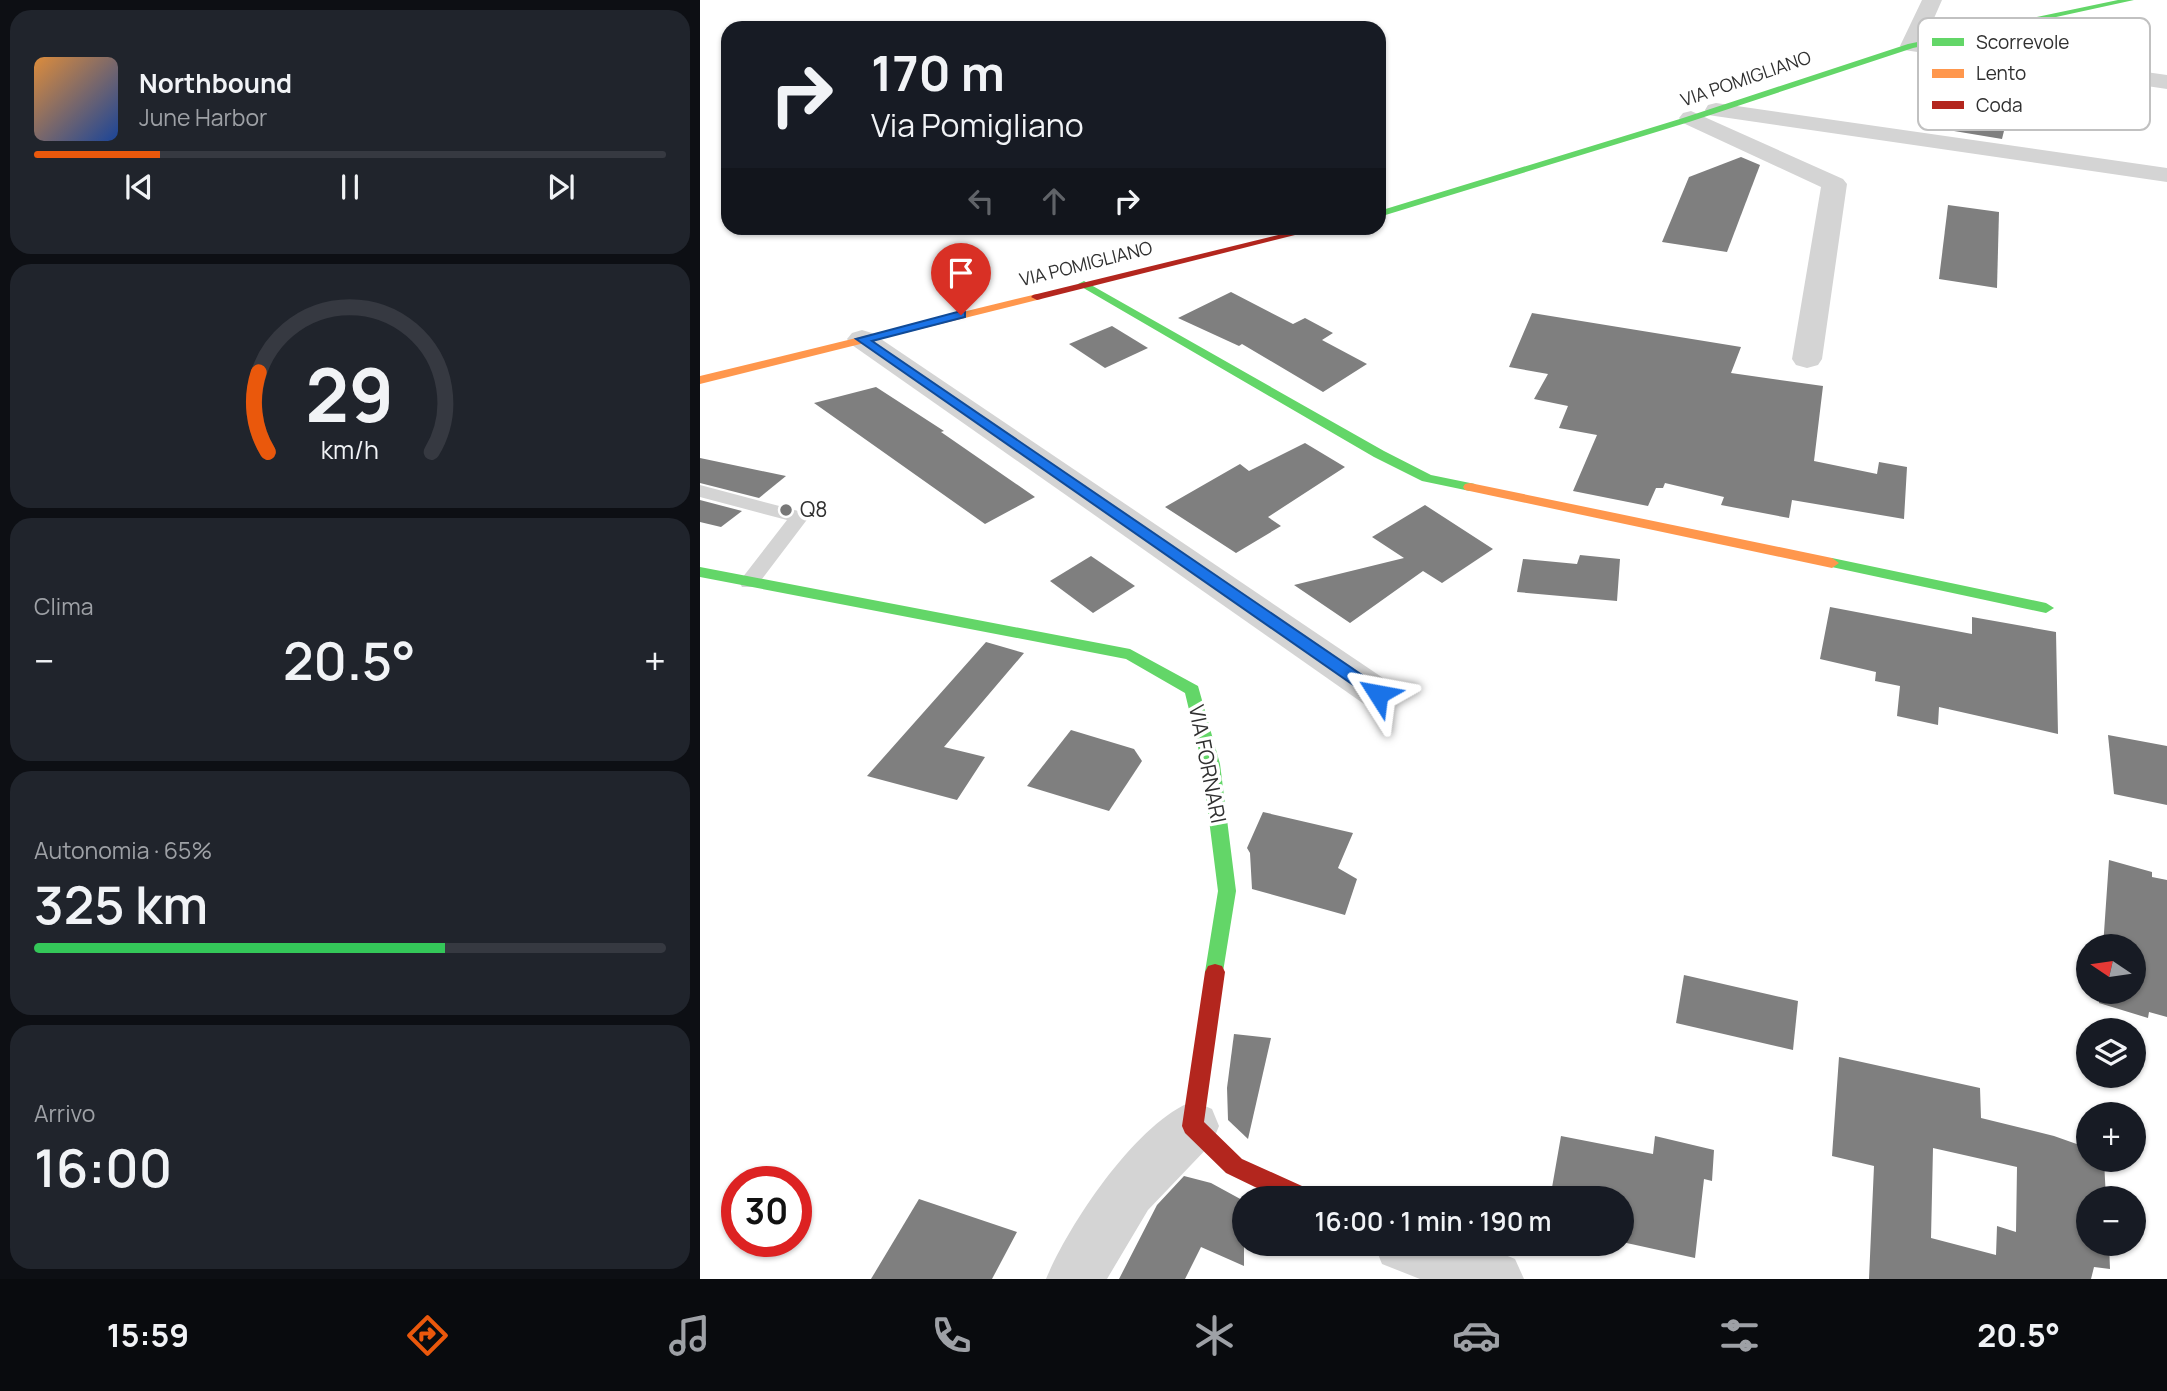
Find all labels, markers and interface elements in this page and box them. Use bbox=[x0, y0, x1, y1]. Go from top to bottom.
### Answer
legend bbox=[1918, 18, 2150, 130]
text: Scorrevole bbox=[1976, 29, 2069, 55]
text: 170 m bbox=[871, 39, 1005, 106]
street label: VIA POMIGLIANO bbox=[1677, 45, 1814, 112]
icon: right bbox=[756, 49, 847, 140]
text: Lento bbox=[1976, 60, 2026, 86]
text: Northbound bbox=[139, 65, 292, 101]
text: Coda bbox=[1976, 92, 2023, 118]
text: June Harbor bbox=[139, 101, 267, 133]
text: Via Pomigliano bbox=[871, 103, 1084, 147]
icon: previous bbox=[120, 168, 158, 206]
icon: pause bbox=[331, 168, 369, 206]
icon: next bbox=[542, 168, 580, 206]
icon: left bbox=[962, 182, 1000, 220]
icon: ahead bbox=[1035, 182, 1073, 220]
icon: right bbox=[1108, 182, 1146, 220]
street label: VIA POMIGLIANO bbox=[1017, 235, 1155, 291]
pin bbox=[931, 243, 991, 315]
icon: arrive bbox=[942, 254, 980, 292]
text: 29 bbox=[306, 344, 394, 444]
text: km/h bbox=[321, 431, 379, 466]
place label: Q8 bbox=[800, 495, 827, 523]
marker: Q8 bbox=[778, 502, 794, 518]
text: Clima bbox=[34, 590, 93, 622]
text: 20.5° bbox=[283, 625, 416, 696]
text: − bbox=[34, 634, 55, 686]
text: + bbox=[644, 634, 666, 686]
position arrow bbox=[1341, 657, 1415, 731]
street label: VIA FORNARI bbox=[1183, 702, 1233, 825]
text: Autonomia · 65% bbox=[34, 834, 212, 866]
text: 325 km bbox=[34, 869, 208, 940]
north arrow bbox=[2076, 934, 2146, 1004]
map controls bbox=[2076, 934, 2146, 1256]
button: layers bbox=[2076, 1018, 2146, 1088]
text: Arrivo bbox=[34, 1097, 95, 1129]
button: + bbox=[2076, 1102, 2146, 1172]
text: 16:00 bbox=[34, 1132, 172, 1203]
speed limit sign: 30 bbox=[721, 1166, 812, 1257]
button: − bbox=[2076, 1186, 2146, 1256]
text: 16:00 · 1 min · 190 m bbox=[1315, 1203, 1551, 1239]
icon: directions bbox=[403, 1311, 452, 1360]
icon: music bbox=[665, 1311, 714, 1360]
icon: phone bbox=[927, 1311, 976, 1360]
icon: climate bbox=[1190, 1311, 1239, 1360]
icon: car bbox=[1452, 1311, 1501, 1360]
icon: filters bbox=[1715, 1311, 1764, 1360]
text: 15:59 bbox=[107, 1313, 189, 1357]
text: 20.5° bbox=[1977, 1313, 2060, 1357]

